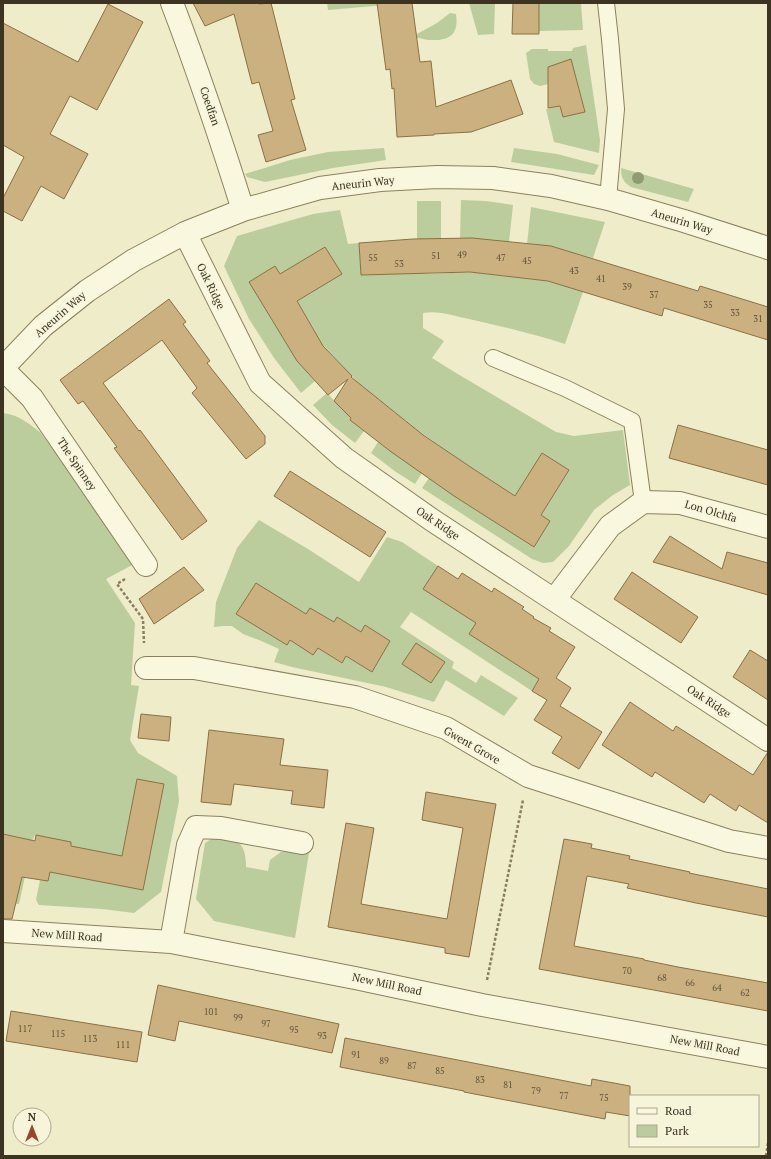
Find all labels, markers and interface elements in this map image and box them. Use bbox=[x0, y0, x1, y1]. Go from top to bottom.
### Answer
street label: Coedfan bbox=[197, 85, 223, 128]
street label: Aneurin Way bbox=[331, 173, 396, 193]
street label: Aneurin Way bbox=[650, 205, 715, 237]
house number: 49 bbox=[457, 249, 467, 261]
house number: 51 bbox=[431, 250, 441, 262]
house number: 55 bbox=[368, 252, 378, 264]
house number: 47 bbox=[496, 252, 506, 264]
house number: 45 bbox=[522, 255, 532, 267]
house number: 53 bbox=[394, 258, 404, 270]
street label: Oak Ridge bbox=[194, 261, 228, 312]
house number: 43 bbox=[569, 265, 579, 277]
house number: 41 bbox=[596, 273, 606, 285]
house number: 39 bbox=[622, 281, 632, 293]
street label: Aneurin Way bbox=[32, 288, 89, 340]
house number: 37 bbox=[649, 289, 659, 301]
house number: 35 bbox=[703, 299, 713, 311]
house number: 33 bbox=[730, 307, 740, 319]
house number: 31 bbox=[753, 313, 763, 325]
street label: The Spinney bbox=[54, 435, 100, 494]
street label: Lon Olchfa bbox=[683, 497, 739, 525]
street label: Oak Ridge bbox=[413, 503, 463, 543]
street label: Oak Ridge bbox=[684, 682, 734, 721]
street label: Gwent Grove bbox=[441, 723, 503, 767]
street label: New Mill Road bbox=[31, 926, 103, 944]
house number: 70 bbox=[622, 965, 632, 977]
street label: New Mill Road bbox=[351, 970, 423, 998]
house number: 68 bbox=[657, 972, 667, 984]
house number: 66 bbox=[685, 977, 695, 989]
house number: 64 bbox=[712, 982, 722, 994]
house number: 62 bbox=[740, 987, 750, 999]
house number: 101 bbox=[204, 1006, 218, 1018]
house number: 99 bbox=[233, 1012, 243, 1024]
house number: 97 bbox=[261, 1018, 271, 1030]
house number: 117 bbox=[18, 1023, 32, 1035]
house number: 95 bbox=[289, 1024, 299, 1036]
house number: 115 bbox=[51, 1028, 65, 1040]
house number: 93 bbox=[317, 1030, 327, 1042]
street label: New Mill Road bbox=[669, 1031, 741, 1059]
house number: 113 bbox=[83, 1033, 97, 1045]
house number: 111 bbox=[116, 1039, 130, 1051]
house number: 91 bbox=[351, 1049, 361, 1061]
house number: 89 bbox=[379, 1055, 389, 1067]
house number: 87 bbox=[407, 1060, 417, 1072]
house number: 85 bbox=[435, 1065, 445, 1077]
house number: 83 bbox=[475, 1074, 485, 1086]
house number: 81 bbox=[503, 1079, 513, 1091]
house number: 79 bbox=[531, 1085, 541, 1097]
house number: 77 bbox=[559, 1090, 569, 1102]
house number: 75 bbox=[599, 1092, 609, 1104]
legend bbox=[629, 1095, 759, 1147]
text: Road bbox=[665, 1103, 692, 1118]
north arrow bbox=[12, 1107, 52, 1147]
text: N bbox=[28, 1110, 37, 1124]
text: Park bbox=[665, 1123, 690, 1138]

